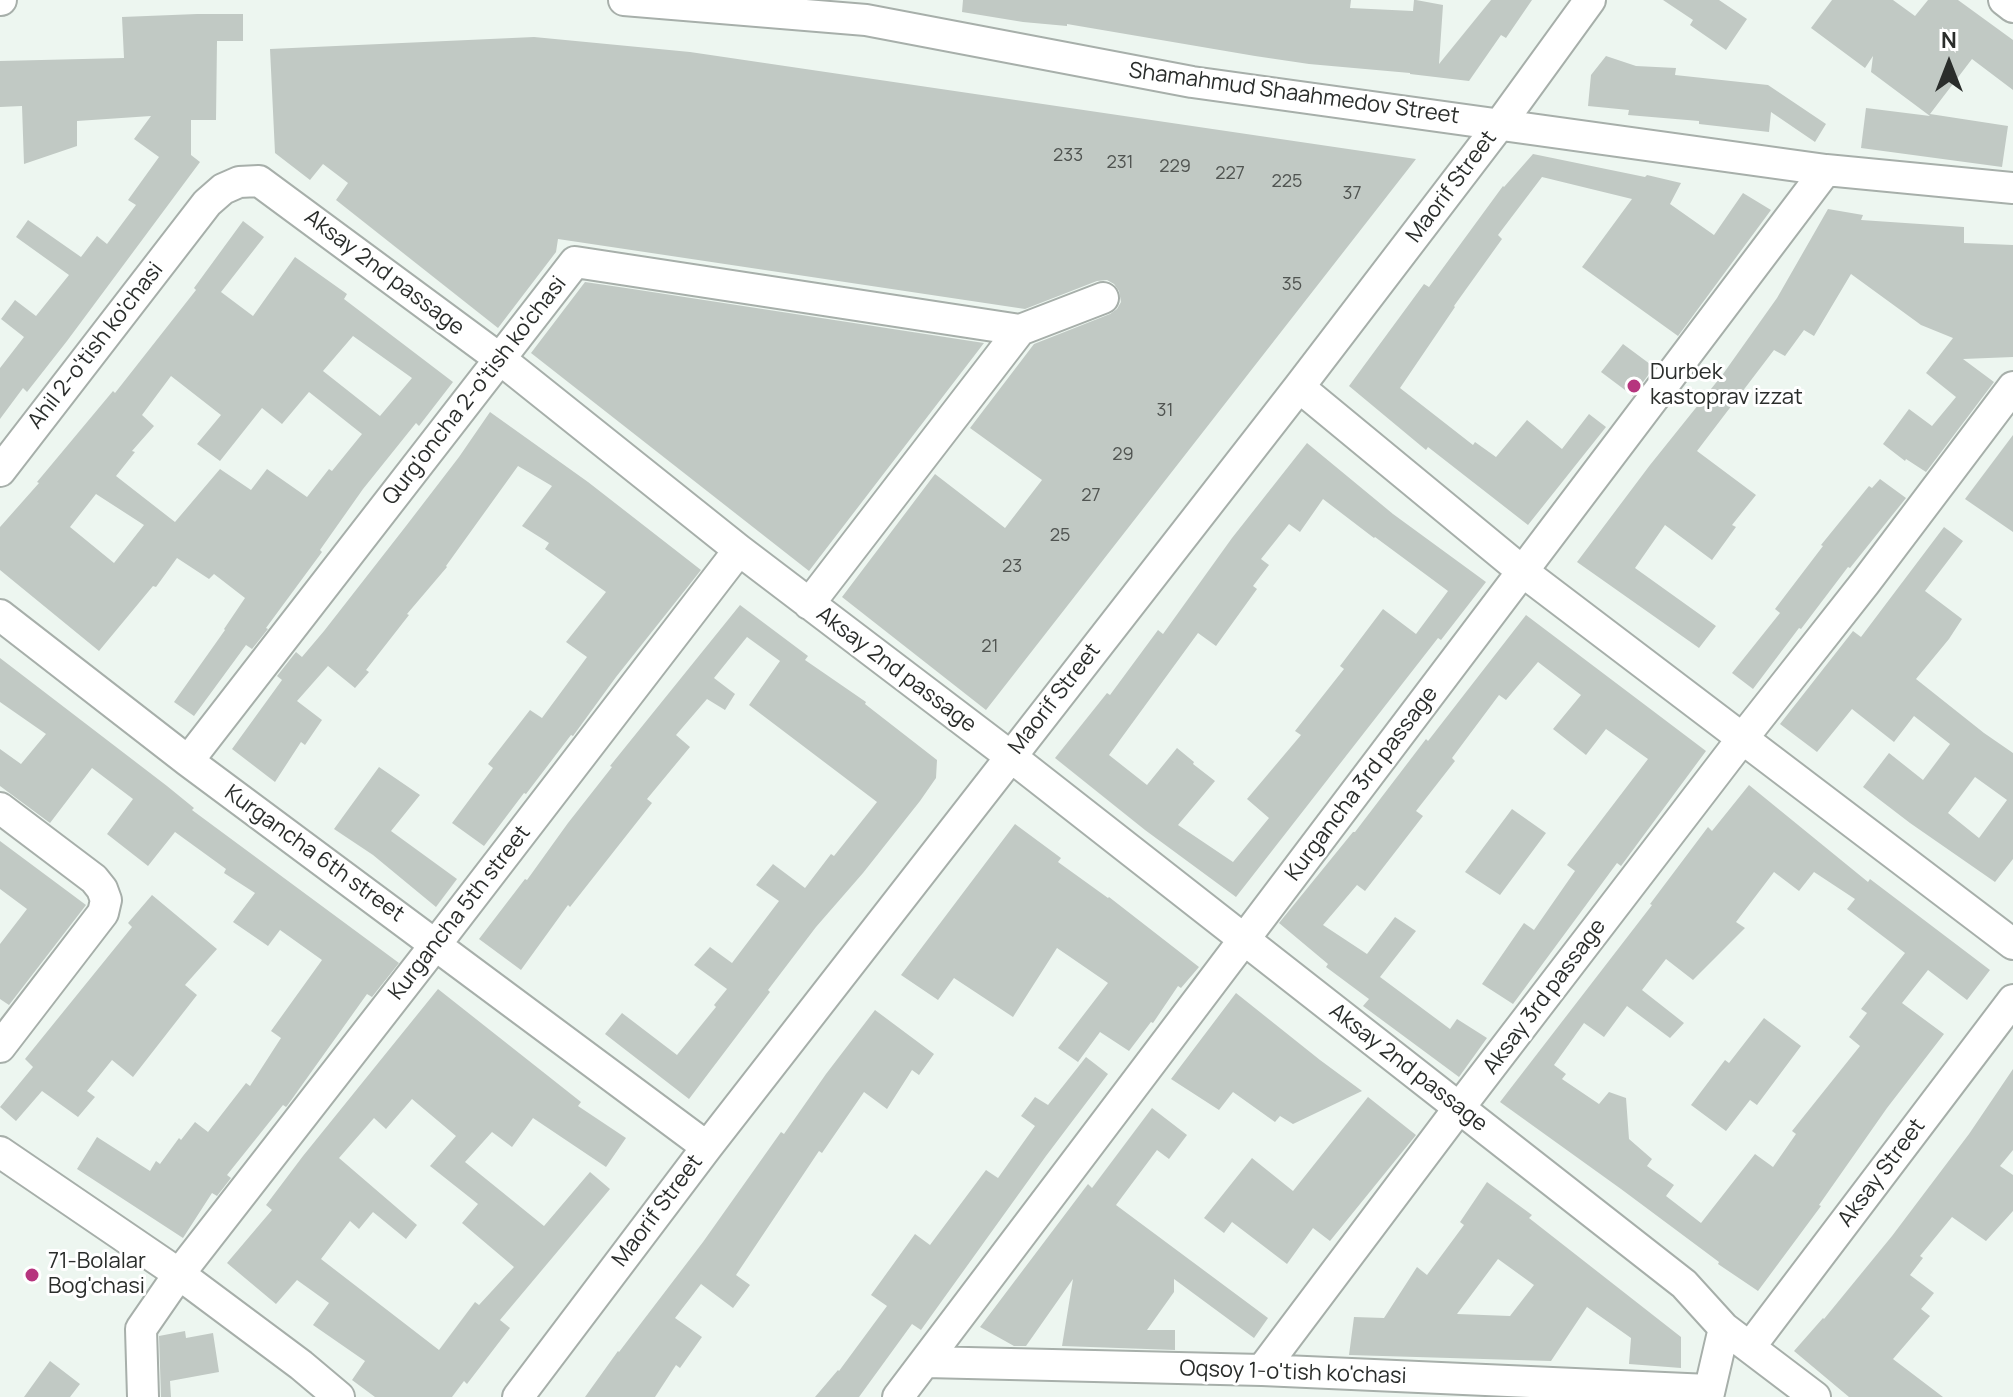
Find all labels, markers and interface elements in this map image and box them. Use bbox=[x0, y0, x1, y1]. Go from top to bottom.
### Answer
north arrow bbox=[1909, 24, 1989, 104]
text: N bbox=[1941, 25, 1957, 55]
street label: Shamahmud Shaahmedov Street bbox=[1127, 58, 1461, 130]
street label: Maorif Street bbox=[1401, 126, 1503, 248]
house number: 233 bbox=[1053, 145, 1083, 167]
house number: 231 bbox=[1106, 152, 1134, 174]
house number: 229 bbox=[1159, 156, 1191, 178]
house number: 227 bbox=[1215, 163, 1245, 185]
house number: 225 bbox=[1272, 171, 1302, 193]
house number: 37 bbox=[1343, 183, 1361, 205]
street label: Aksay 2nd passage bbox=[299, 204, 469, 342]
street label: Ahil 2-o'tish ko'chasi bbox=[23, 258, 169, 434]
street label: Qurg'oncha 2-o'tish ko'chasi bbox=[378, 271, 572, 511]
house number: 35 bbox=[1282, 274, 1302, 296]
place label: Durbek kastoprav izzat bbox=[1650, 360, 1803, 412]
marker: Durbek kastoprav izzat bbox=[1625, 377, 1643, 395]
house number: 31 bbox=[1157, 400, 1173, 422]
house number: 29 bbox=[1112, 444, 1134, 466]
house number: 27 bbox=[1081, 485, 1101, 507]
house number: 25 bbox=[1050, 525, 1070, 547]
house number: 23 bbox=[1002, 556, 1022, 578]
street label: Aksay 2nd passage bbox=[811, 601, 981, 739]
house number: 21 bbox=[981, 636, 999, 658]
street label: Maorif Street bbox=[1003, 638, 1107, 760]
street label: Kurgancha 3rd passage bbox=[1280, 682, 1444, 886]
street label: Kurgancha 6th street bbox=[219, 780, 409, 928]
street label: Kurgancha 5th street bbox=[384, 820, 536, 1006]
street label: Aksay 3rd passage bbox=[1478, 914, 1612, 1080]
street label: Aksay 2nd passage bbox=[1324, 998, 1492, 1138]
street label: Aksay Street bbox=[1833, 1114, 1931, 1232]
street label: Maorif Street bbox=[607, 1150, 709, 1272]
place label: 71-Bolalar Bog'chasi bbox=[48, 1249, 146, 1300]
marker: 71-Bolalar Bog'chasi bbox=[23, 1266, 41, 1284]
street label: Oqsoy 1-o'tish ko'chasi bbox=[1179, 1356, 1407, 1390]

